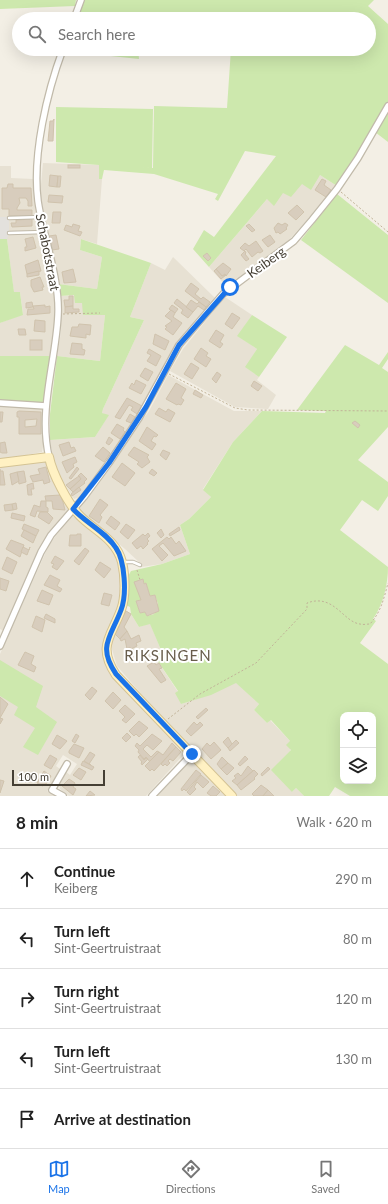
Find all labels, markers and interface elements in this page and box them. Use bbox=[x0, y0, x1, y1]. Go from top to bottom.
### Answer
search box bbox=[12, 12, 376, 56]
icon: search bbox=[26, 23, 48, 45]
text: Search here bbox=[58, 25, 135, 43]
street label: Schabotstraat bbox=[33, 212, 63, 292]
street label: Keiberg bbox=[244, 243, 289, 281]
route start bbox=[221, 278, 239, 296]
district label: RIKSINGEN bbox=[124, 646, 212, 664]
map controls bbox=[340, 712, 376, 784]
button: locate bbox=[340, 712, 376, 748]
route end bbox=[183, 745, 201, 763]
button: layers bbox=[340, 748, 376, 784]
scale bar bbox=[12, 768, 105, 787]
text: 100 m bbox=[18, 770, 49, 783]
text: 8 min bbox=[16, 812, 58, 833]
text: Walk · 620 m bbox=[296, 814, 372, 830]
text: Continue bbox=[54, 862, 115, 880]
icon: ahead bbox=[16, 868, 38, 890]
text: 290 m bbox=[335, 871, 372, 887]
text: Keiberg bbox=[54, 880, 98, 896]
text: Turn left bbox=[54, 922, 110, 940]
icon: left bbox=[16, 928, 38, 950]
text: 80 m bbox=[343, 931, 372, 947]
text: Sint-Geertruistraat bbox=[54, 940, 161, 956]
text: Turn right bbox=[54, 982, 119, 1000]
icon: right bbox=[16, 988, 38, 1010]
text: 120 m bbox=[335, 991, 372, 1007]
text: Sint-Geertruistraat bbox=[54, 1000, 161, 1016]
text: Turn left bbox=[54, 1042, 110, 1060]
icon: left bbox=[16, 1048, 38, 1070]
text: 130 m bbox=[335, 1051, 372, 1067]
text: Sint-Geertruistraat bbox=[54, 1060, 161, 1076]
icon: arrive bbox=[16, 1108, 38, 1130]
text: Arrive at destination bbox=[54, 1110, 191, 1128]
tab: Map bbox=[48, 1158, 70, 1195]
tab: Directions bbox=[166, 1158, 215, 1195]
tab: Saved bbox=[311, 1158, 340, 1195]

